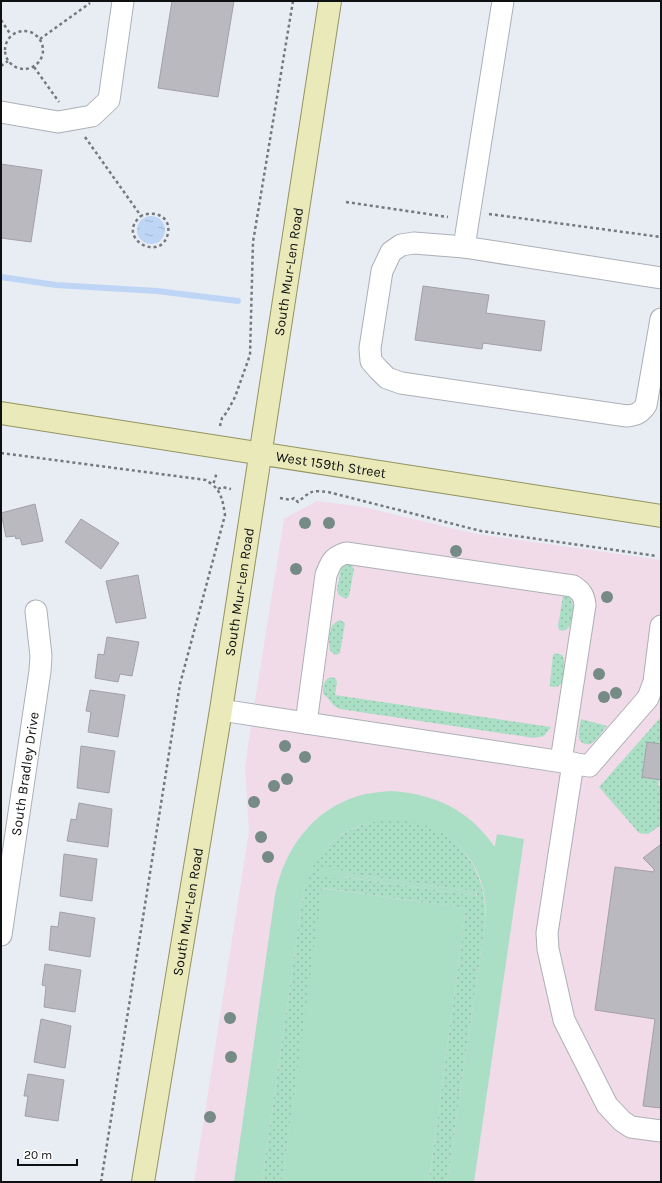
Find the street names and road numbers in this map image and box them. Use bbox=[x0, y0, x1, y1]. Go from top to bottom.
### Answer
street label: South Mur-Len Road bbox=[270, 206, 307, 337]
street label: West 159th Street bbox=[275, 448, 387, 481]
street label: South Mur-Len Road bbox=[221, 526, 257, 657]
street label: South Bradley Drive bbox=[7, 711, 42, 837]
street label: South Mur-Len Road bbox=[169, 846, 207, 977]

